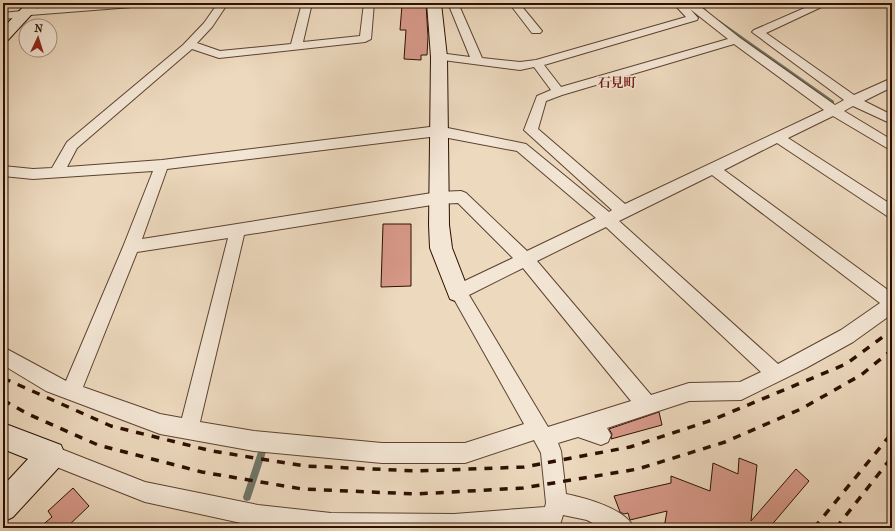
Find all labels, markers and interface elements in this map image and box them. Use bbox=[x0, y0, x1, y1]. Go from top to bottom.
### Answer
north arrow bbox=[18, 18, 58, 58]
text: N bbox=[34, 22, 44, 35]
district label: 石見町 bbox=[597, 75, 637, 90]

